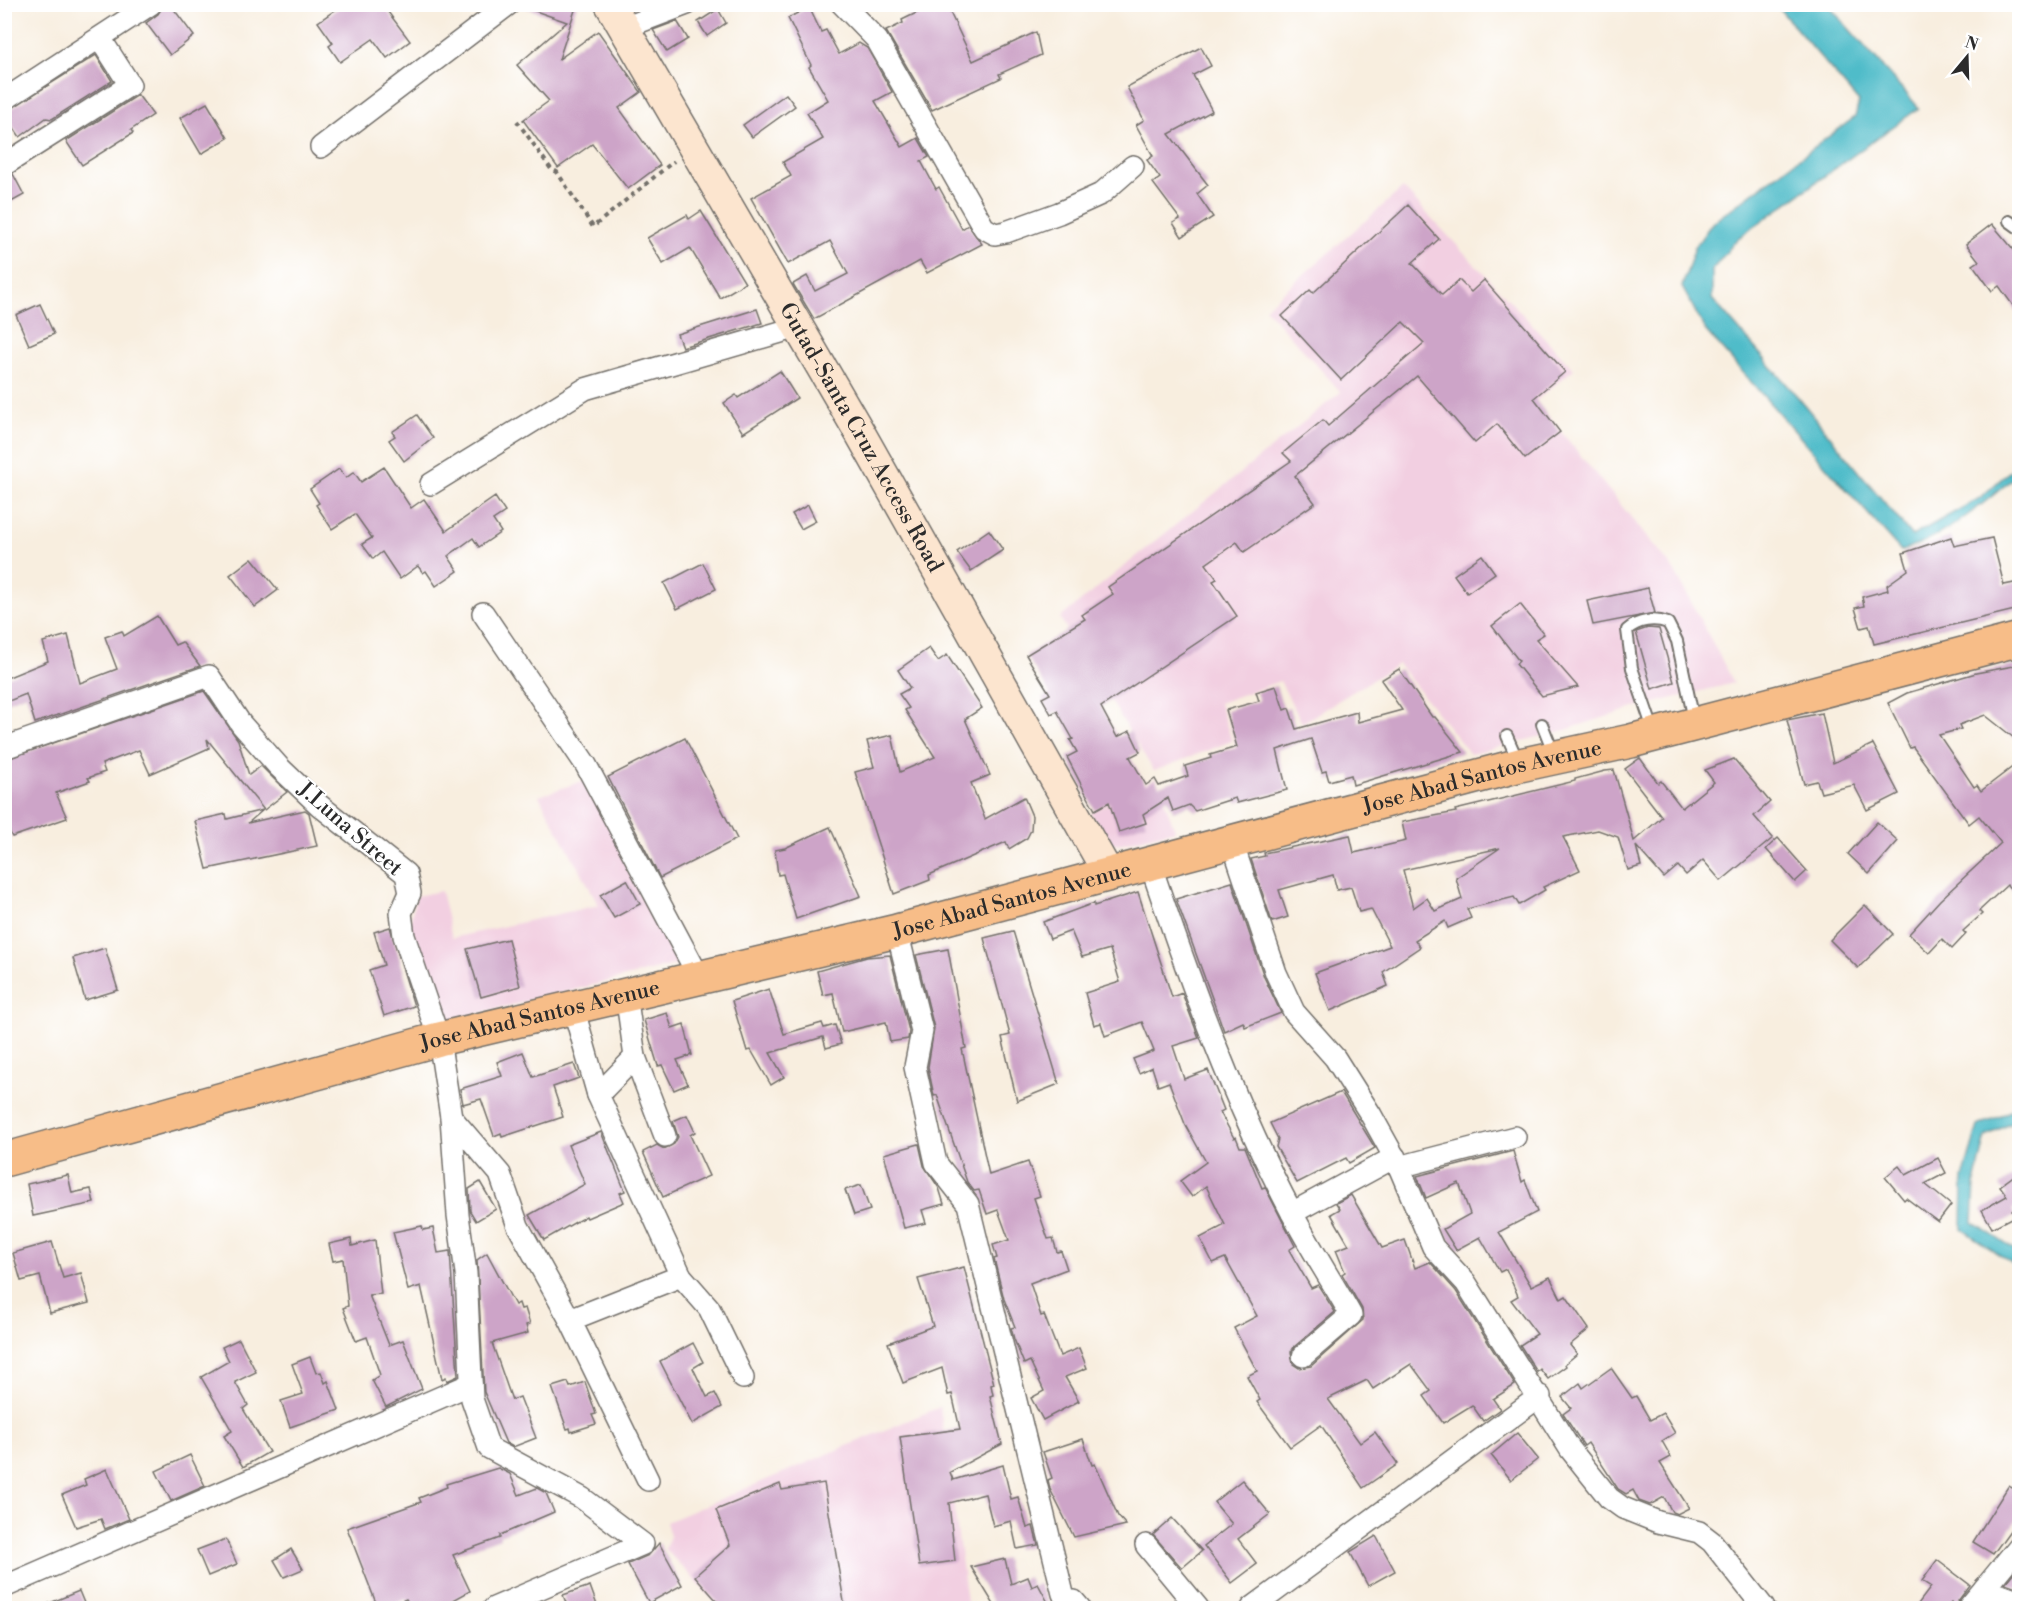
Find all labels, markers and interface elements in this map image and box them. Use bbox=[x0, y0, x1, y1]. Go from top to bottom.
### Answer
north arrow bbox=[1937, 27, 1997, 87]
text: N bbox=[1962, 32, 1981, 55]
street label: Gutad-Santa Cruz Access Road bbox=[774, 298, 949, 577]
street label: Jose Abad Santos Avenue bbox=[1358, 734, 1604, 820]
street label: J.Luna Street bbox=[291, 775, 408, 882]
street label: Jose Abad Santos Avenue bbox=[889, 856, 1134, 945]
street label: Jose Abad Santos Avenue bbox=[416, 974, 663, 1058]

